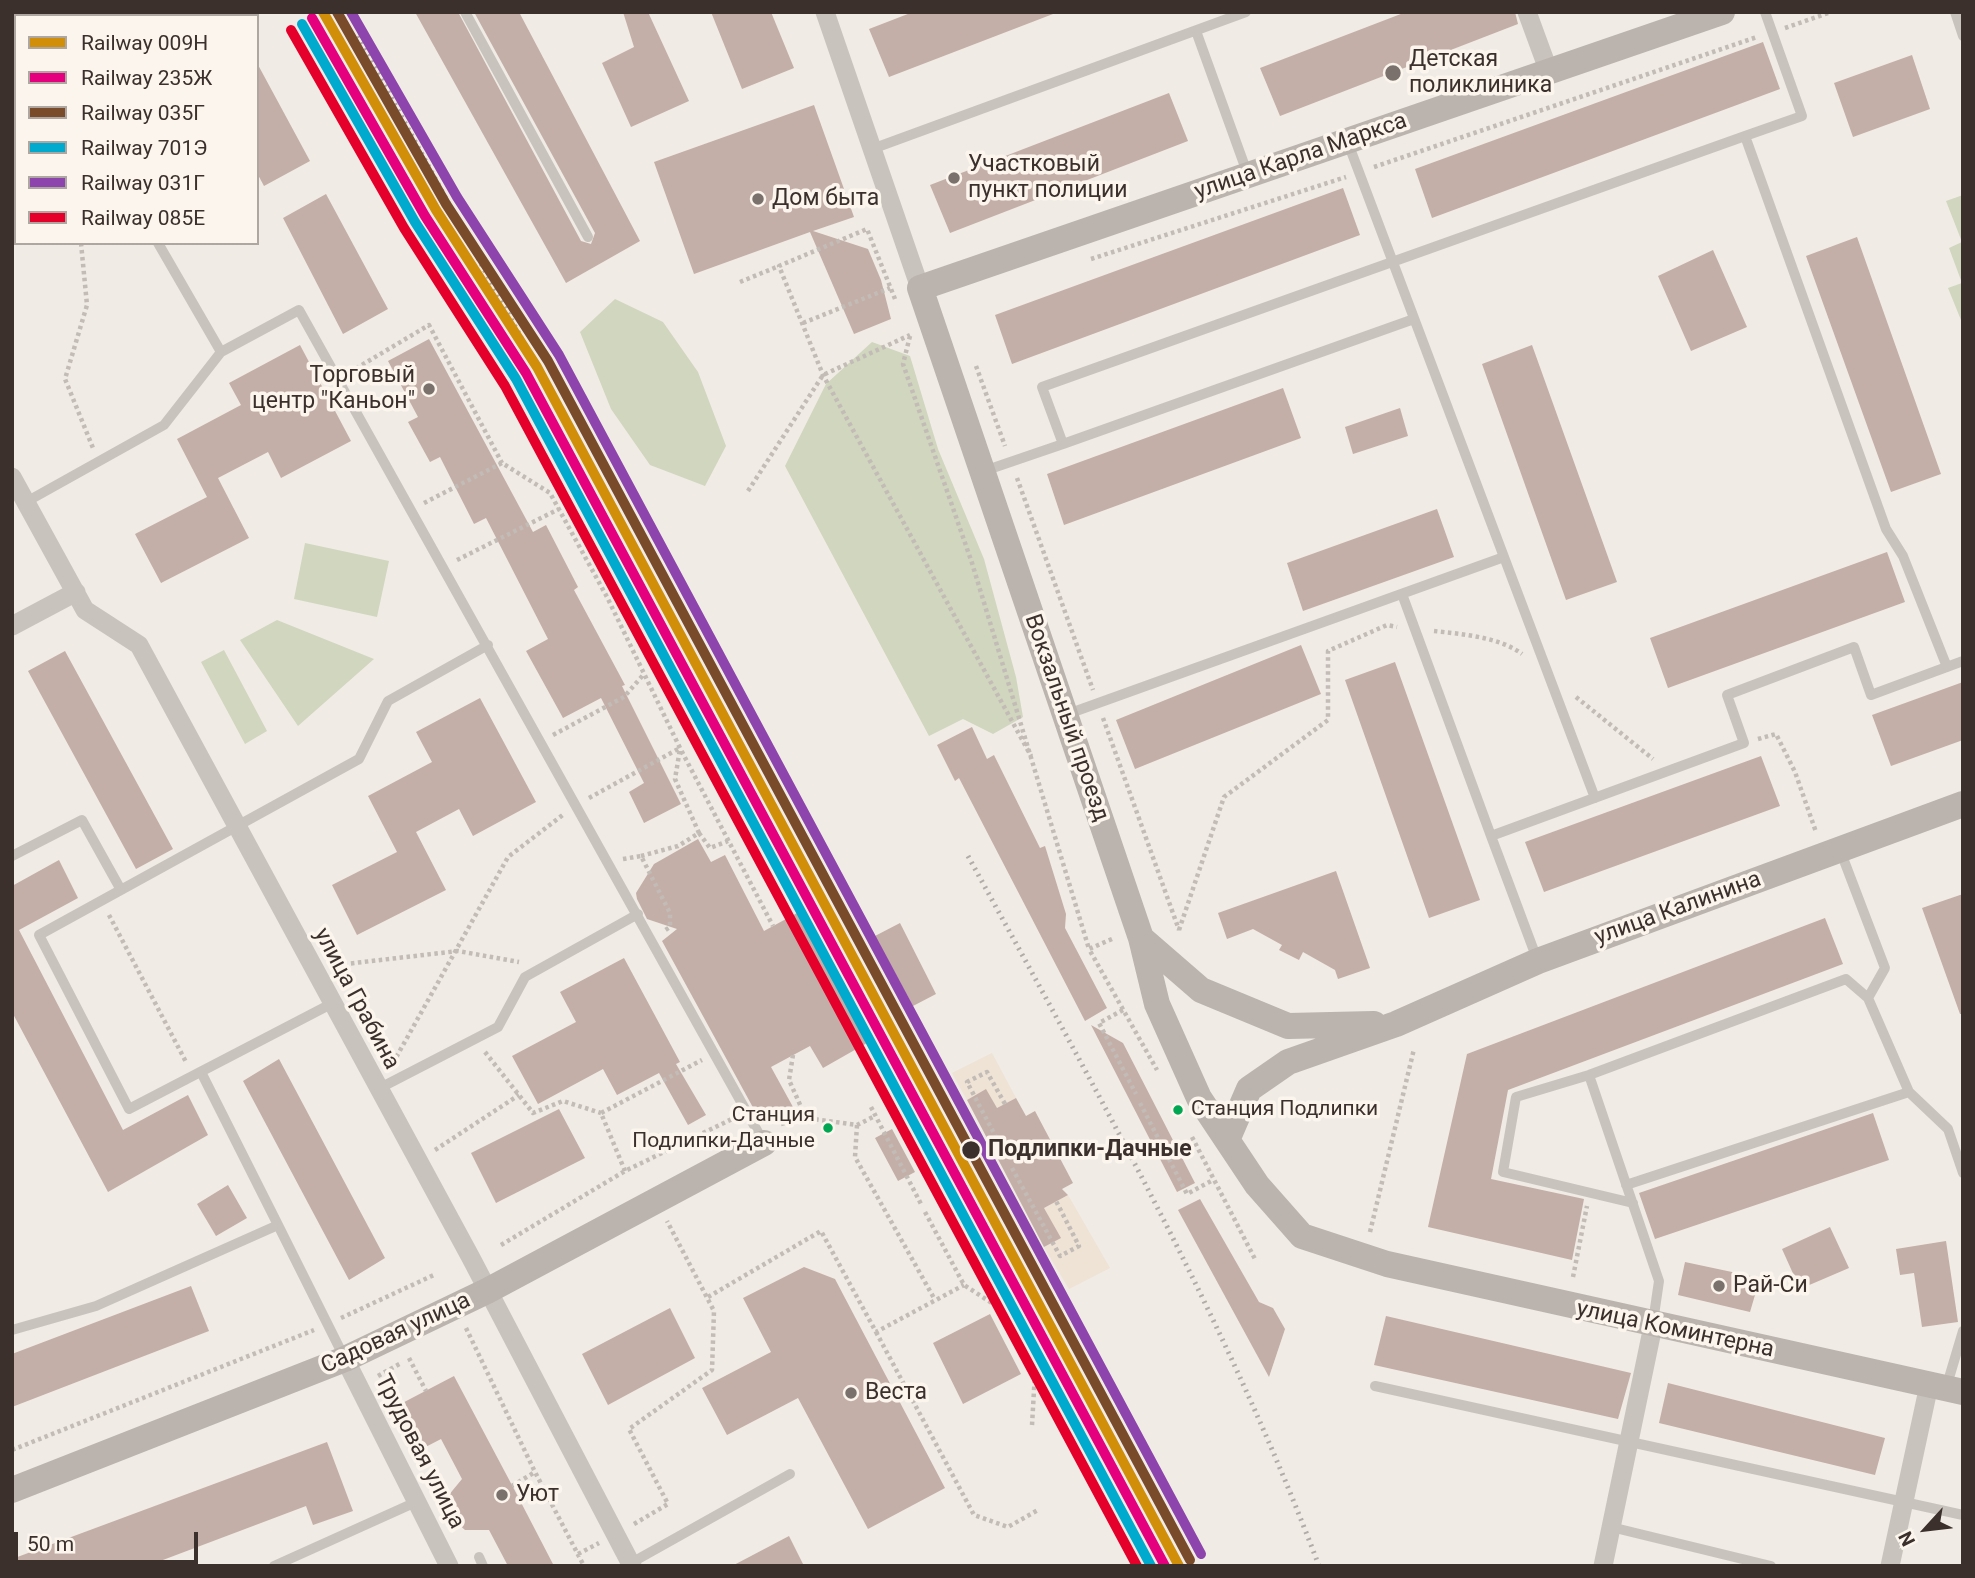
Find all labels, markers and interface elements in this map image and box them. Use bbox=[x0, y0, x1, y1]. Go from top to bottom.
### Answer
legend bbox=[14, 14, 259, 245]
text: Railway 009Н bbox=[81, 31, 208, 55]
place label: Детская поликлиника bbox=[1409, 46, 1552, 100]
marker: Детская поликлиника bbox=[1383, 63, 1403, 83]
text: Railway 235Ж bbox=[81, 66, 212, 90]
text: Railway 035Г bbox=[81, 101, 205, 125]
street label: улица Карла Маркса bbox=[1191, 108, 1411, 206]
text: Railway 701Э bbox=[81, 136, 207, 160]
place label: Участковый пункт полиции bbox=[968, 151, 1128, 205]
marker: Участковый пункт полиции bbox=[946, 170, 962, 186]
text: Railway 031Г bbox=[81, 171, 205, 195]
place label: Дом быта bbox=[772, 185, 879, 213]
marker: Дом быта bbox=[750, 191, 766, 207]
text: Railway 085Е bbox=[81, 206, 205, 230]
place label: Торговый центр "Каньон" bbox=[252, 362, 415, 416]
marker: Торговый центр "Каньон" bbox=[421, 381, 437, 397]
street label: Вокзальный проезд bbox=[1018, 611, 1114, 825]
street label: улица Калинина bbox=[1591, 866, 1765, 952]
street label: улица Грабина bbox=[307, 924, 405, 1074]
place label: Станция Подлипки bbox=[1191, 1097, 1378, 1123]
place label: Станция Подлипки-Дачные bbox=[632, 1103, 815, 1153]
marker: Станция Подлипки bbox=[1171, 1103, 1185, 1117]
marker: Станция Подлипки-Дачные bbox=[821, 1121, 835, 1135]
place label: Подлипки-Дачные bbox=[988, 1136, 1192, 1164]
marker: Подлипки-Дачные bbox=[960, 1139, 982, 1161]
place label: Рай-Си bbox=[1733, 1272, 1808, 1300]
marker: Рай-Си bbox=[1711, 1278, 1727, 1294]
street label: Садовая улица bbox=[317, 1287, 475, 1381]
street label: улица Коминтерна bbox=[1574, 1296, 1776, 1364]
street label: Трудовая улица bbox=[368, 1370, 470, 1534]
place label: Веста bbox=[865, 1379, 927, 1407]
marker: Веста bbox=[843, 1385, 859, 1401]
place label: Уют bbox=[516, 1481, 559, 1509]
marker: Уют bbox=[494, 1487, 510, 1503]
north arrow bbox=[1891, 1494, 1961, 1564]
scale bar bbox=[18, 1518, 201, 1562]
text: N bbox=[1894, 1528, 1920, 1550]
text: 50 m bbox=[27, 1532, 74, 1556]

